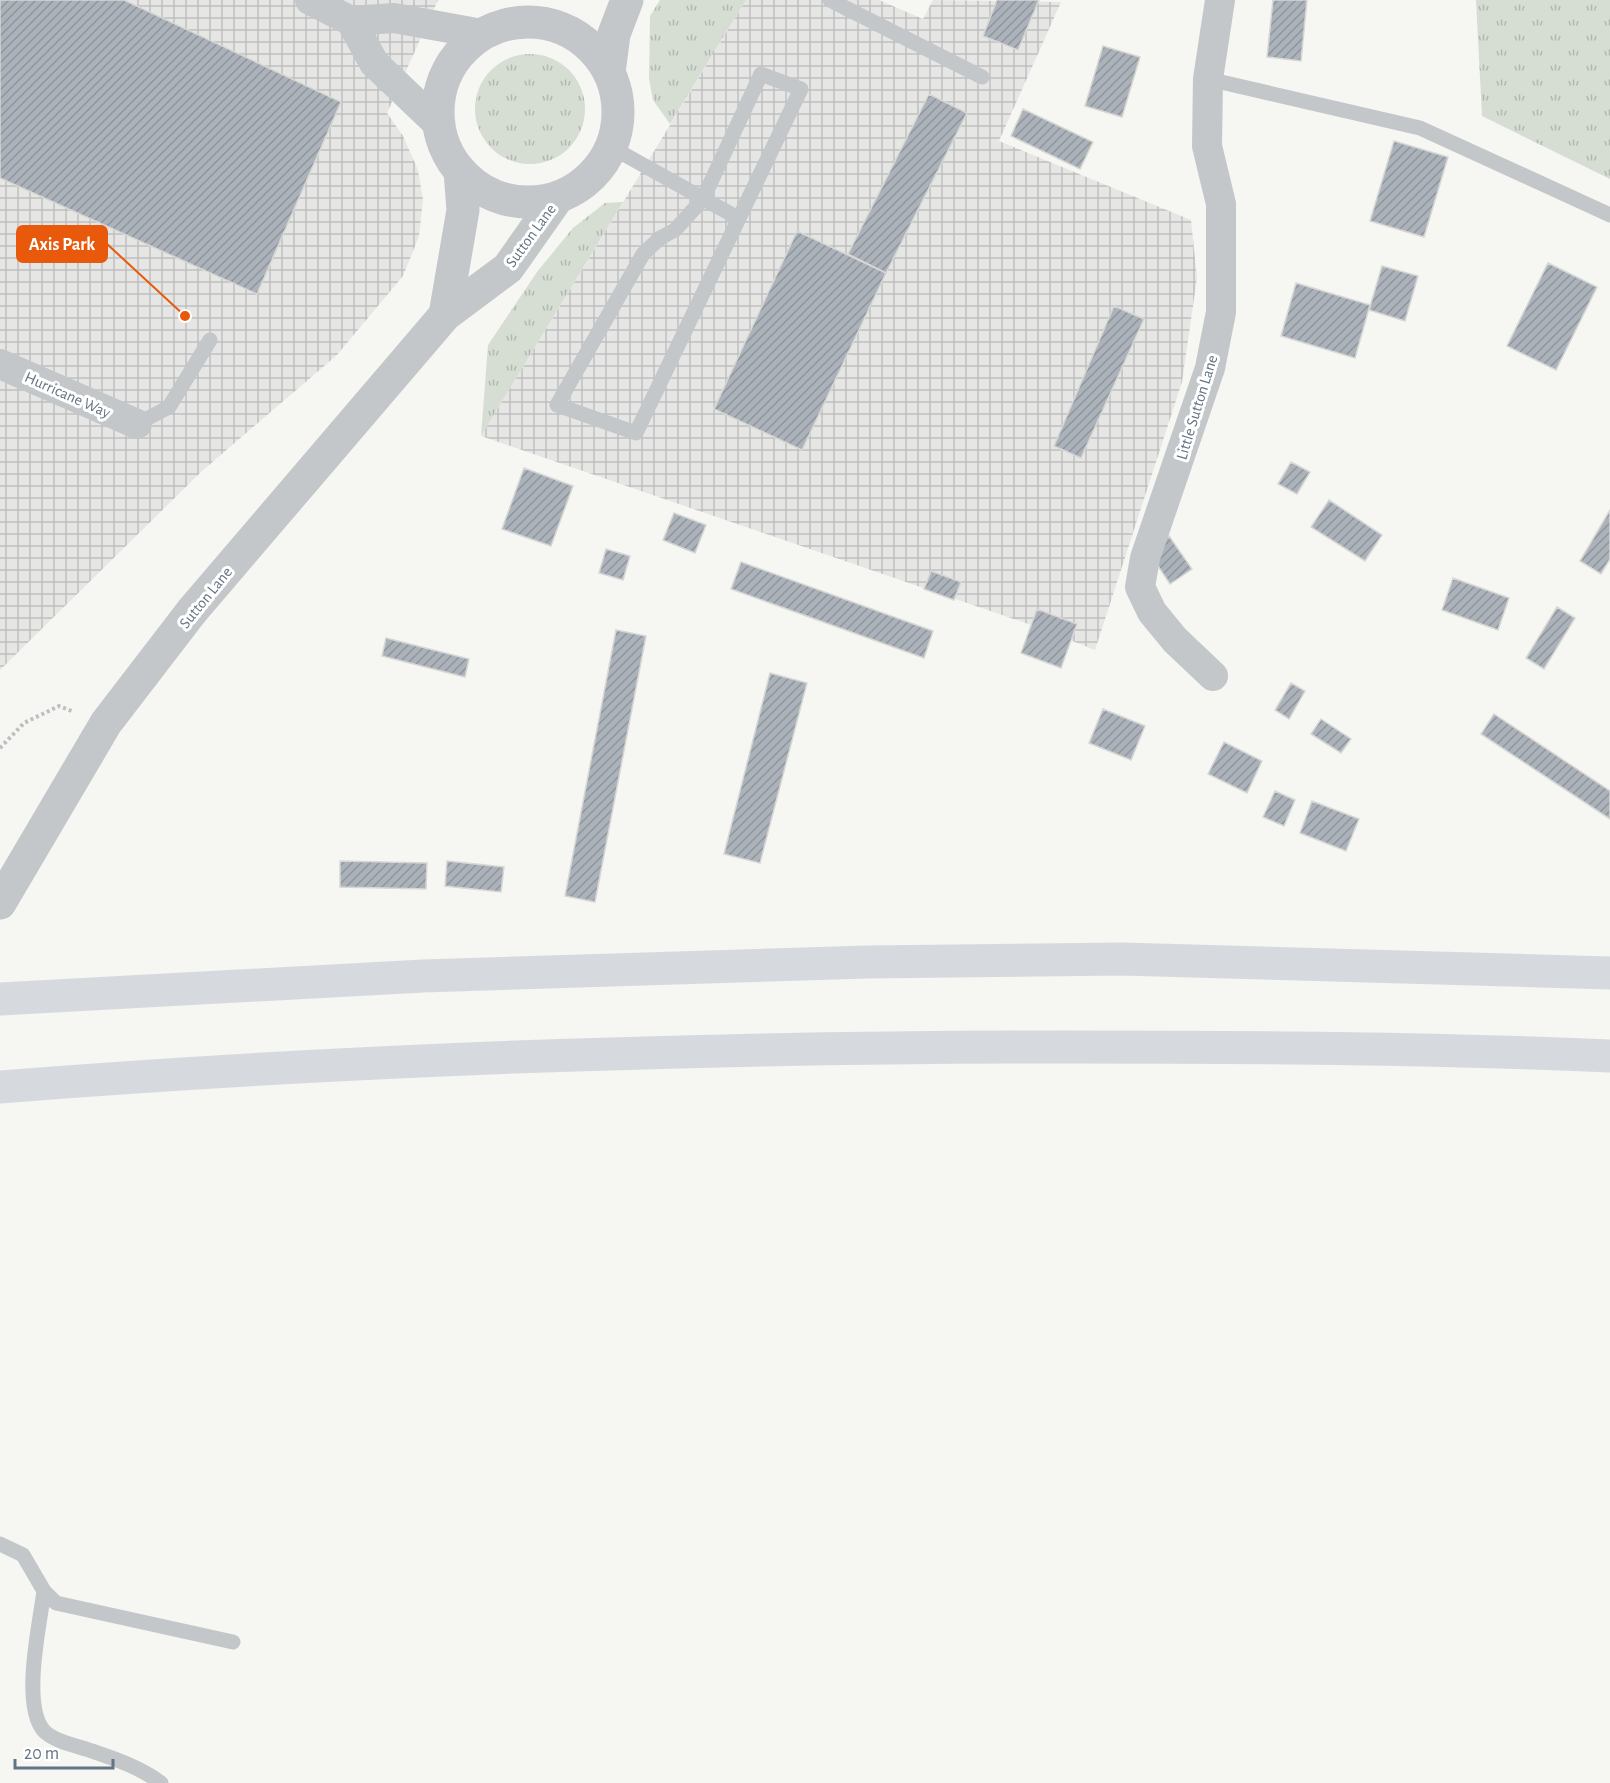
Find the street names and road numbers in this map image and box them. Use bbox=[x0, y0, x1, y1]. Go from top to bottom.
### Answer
street label: Sutton Lane bbox=[503, 201, 559, 270]
street label: Little Sutton Lane bbox=[1173, 353, 1220, 462]
street label: Hurricane Way bbox=[22, 369, 113, 422]
street label: Sutton Lane bbox=[176, 564, 235, 631]

